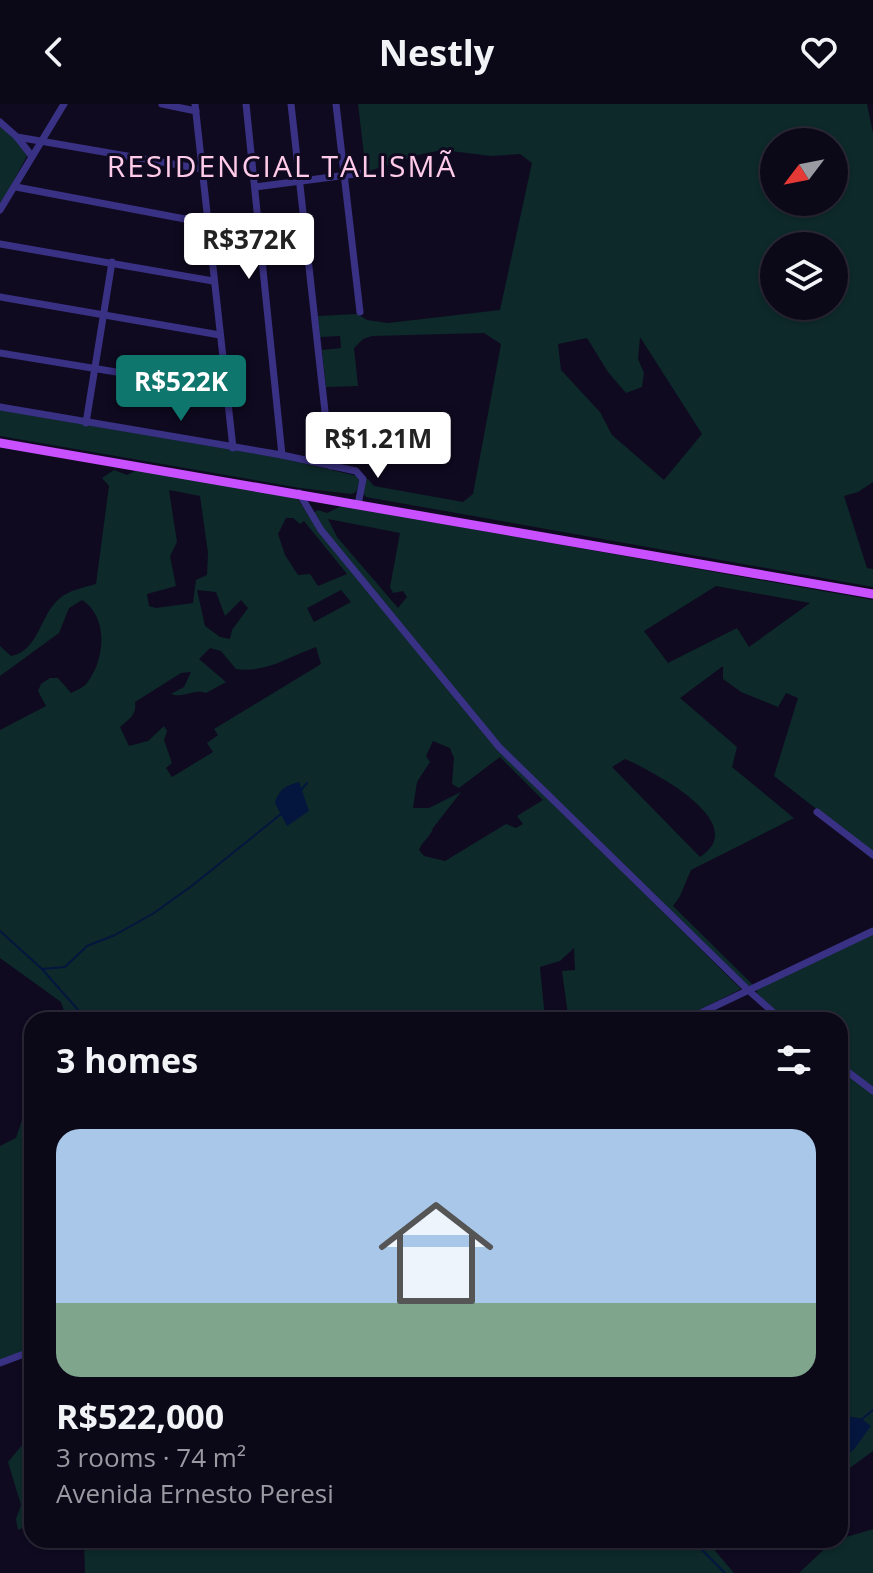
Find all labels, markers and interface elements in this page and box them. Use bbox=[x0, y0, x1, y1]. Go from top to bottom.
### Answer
text: Nestly bbox=[379, 28, 494, 77]
icon: back bbox=[32, 30, 76, 74]
icon: heart bbox=[797, 30, 841, 74]
north arrow bbox=[760, 128, 848, 216]
map controls bbox=[760, 128, 848, 320]
district label: RESIDENCIAL TALISMÃ bbox=[107, 145, 457, 186]
pin: R$372K bbox=[184, 213, 314, 281]
text: R$372K bbox=[202, 221, 296, 257]
button: layers bbox=[760, 232, 848, 320]
pin: R$522K bbox=[116, 355, 246, 423]
text: R$522K bbox=[134, 363, 228, 399]
pin: R$1.21M bbox=[304, 412, 452, 480]
text: R$1.21M bbox=[324, 420, 432, 456]
text: 3 homes bbox=[56, 1037, 198, 1083]
icon: filters bbox=[772, 1038, 816, 1082]
icon: home bbox=[364, 1181, 508, 1325]
text: R$522,000 bbox=[56, 1393, 224, 1439]
text: 3 rooms · 74 m² bbox=[56, 1439, 246, 1475]
text: Avenida Ernesto Peresi bbox=[56, 1475, 334, 1511]

